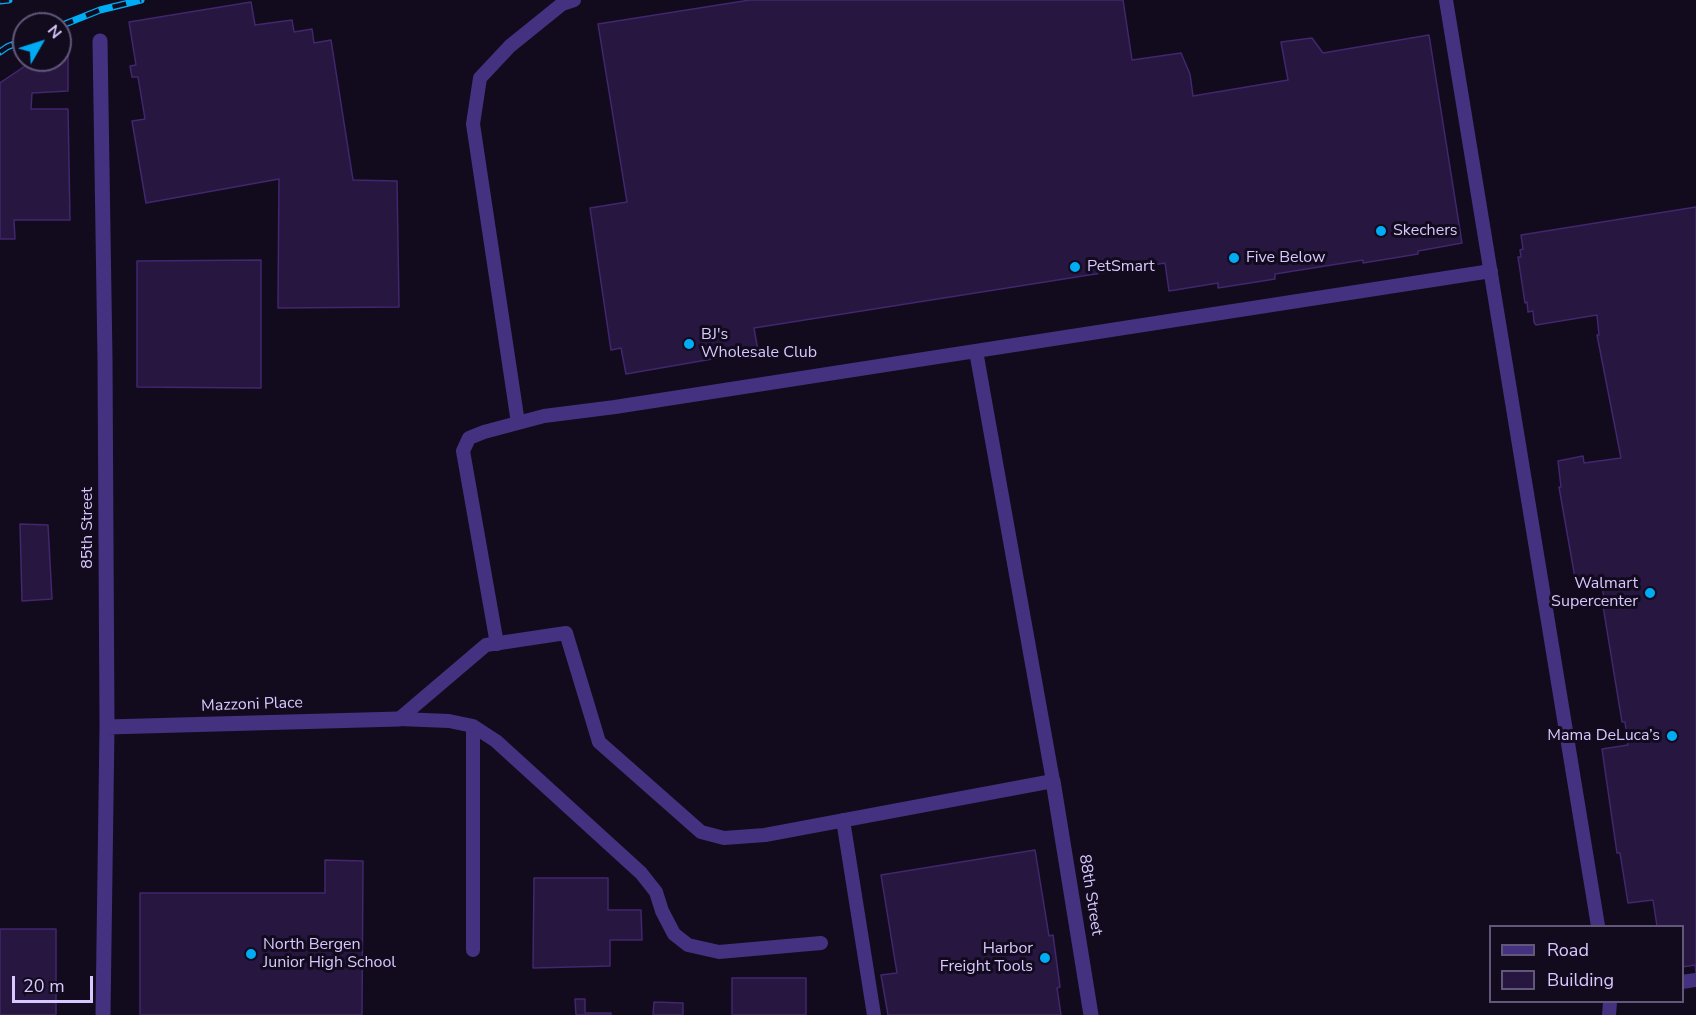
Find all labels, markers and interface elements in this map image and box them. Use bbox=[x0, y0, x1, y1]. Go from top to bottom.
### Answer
north arrow bbox=[12, 12, 72, 72]
text: N bbox=[42, 20, 67, 44]
place label: Skechers bbox=[1393, 221, 1458, 241]
marker: Skechers bbox=[1374, 224, 1388, 238]
place label: Five Below bbox=[1246, 248, 1325, 268]
marker: Five Below bbox=[1227, 251, 1241, 265]
place label: PetSmart bbox=[1087, 257, 1155, 277]
marker: PetSmart bbox=[1068, 260, 1082, 274]
place label: BJ's Wholesale Club bbox=[701, 325, 817, 363]
marker: BJ's Wholesale Club bbox=[682, 337, 696, 351]
street label: 85th Street bbox=[78, 487, 98, 569]
place label: Walmart Supercenter bbox=[1551, 574, 1638, 612]
marker: Walmart Supercenter bbox=[1643, 586, 1657, 600]
street label: Mazzoni Place bbox=[201, 694, 303, 716]
place label: Mama DeLuca’s bbox=[1547, 726, 1660, 746]
marker: Mama DeLuca’s bbox=[1665, 729, 1679, 743]
street label: 88th Street bbox=[1074, 853, 1106, 937]
legend bbox=[1489, 925, 1684, 1003]
place label: North Bergen Junior High School bbox=[263, 935, 396, 973]
text: Road bbox=[1547, 938, 1589, 962]
place label: Harbor Freight Tools bbox=[940, 939, 1033, 977]
marker: North Bergen Junior High School bbox=[244, 947, 258, 961]
marker: Harbor Freight Tools bbox=[1038, 951, 1052, 965]
scale bar bbox=[15, 964, 96, 1002]
text: Building bbox=[1547, 968, 1614, 992]
text: 20 m bbox=[23, 974, 65, 998]

